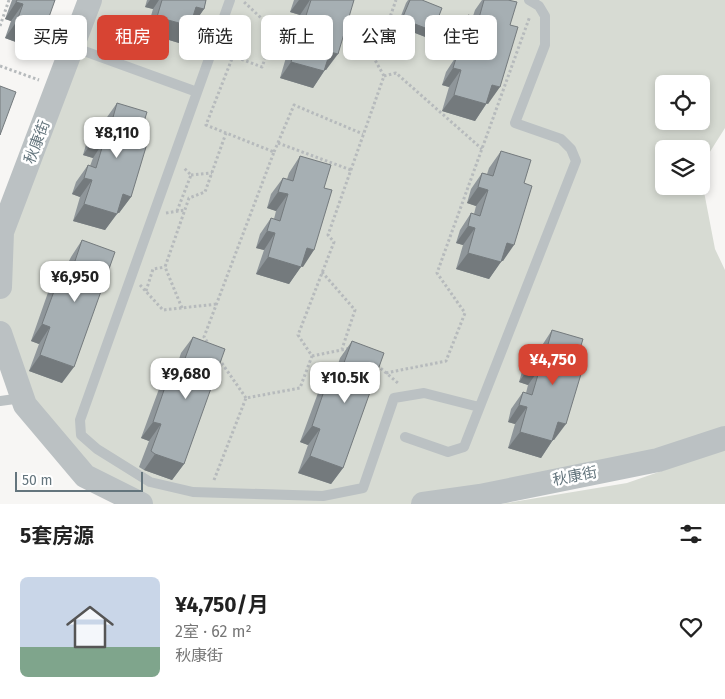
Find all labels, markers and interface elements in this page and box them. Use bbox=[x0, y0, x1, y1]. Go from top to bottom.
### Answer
chip: 买房 bbox=[15, 15, 87, 60]
chip: 租房 bbox=[97, 15, 169, 60]
chip: 筛选 bbox=[179, 15, 251, 60]
chip: 新上 bbox=[261, 15, 333, 60]
chip: 公寓 bbox=[343, 15, 415, 60]
chip: 住宅 bbox=[425, 15, 497, 60]
map controls bbox=[655, 75, 710, 195]
button: locate bbox=[655, 75, 710, 130]
pin: ¥8,110 bbox=[76, 116, 158, 159]
street label: 秋康街 bbox=[21, 118, 53, 166]
text: ¥8,110 bbox=[95, 123, 139, 142]
button: layers bbox=[655, 140, 710, 195]
pin: ¥6,950 bbox=[34, 260, 116, 303]
text: ¥6,950 bbox=[51, 267, 99, 286]
pin: ¥4,750 bbox=[512, 344, 594, 386]
text: ¥4,750 bbox=[530, 350, 576, 369]
pin: ¥9,680 bbox=[145, 358, 227, 400]
pin: ¥10.5K bbox=[304, 362, 386, 404]
text: ¥9,680 bbox=[161, 364, 211, 383]
text: ¥10.5K bbox=[321, 368, 369, 387]
street label: 秋康街 bbox=[551, 463, 599, 489]
scale bar bbox=[15, 469, 142, 492]
text: 50 m bbox=[22, 472, 53, 489]
icon: filters bbox=[677, 520, 705, 548]
text: 5套房源 bbox=[20, 523, 94, 549]
text: ¥4,750/月 bbox=[175, 592, 268, 618]
icon: home bbox=[60, 597, 120, 657]
icon: heart bbox=[677, 613, 705, 641]
text: 2室 · 62 m² bbox=[175, 622, 252, 641]
text: 秋康街 bbox=[175, 646, 223, 665]

